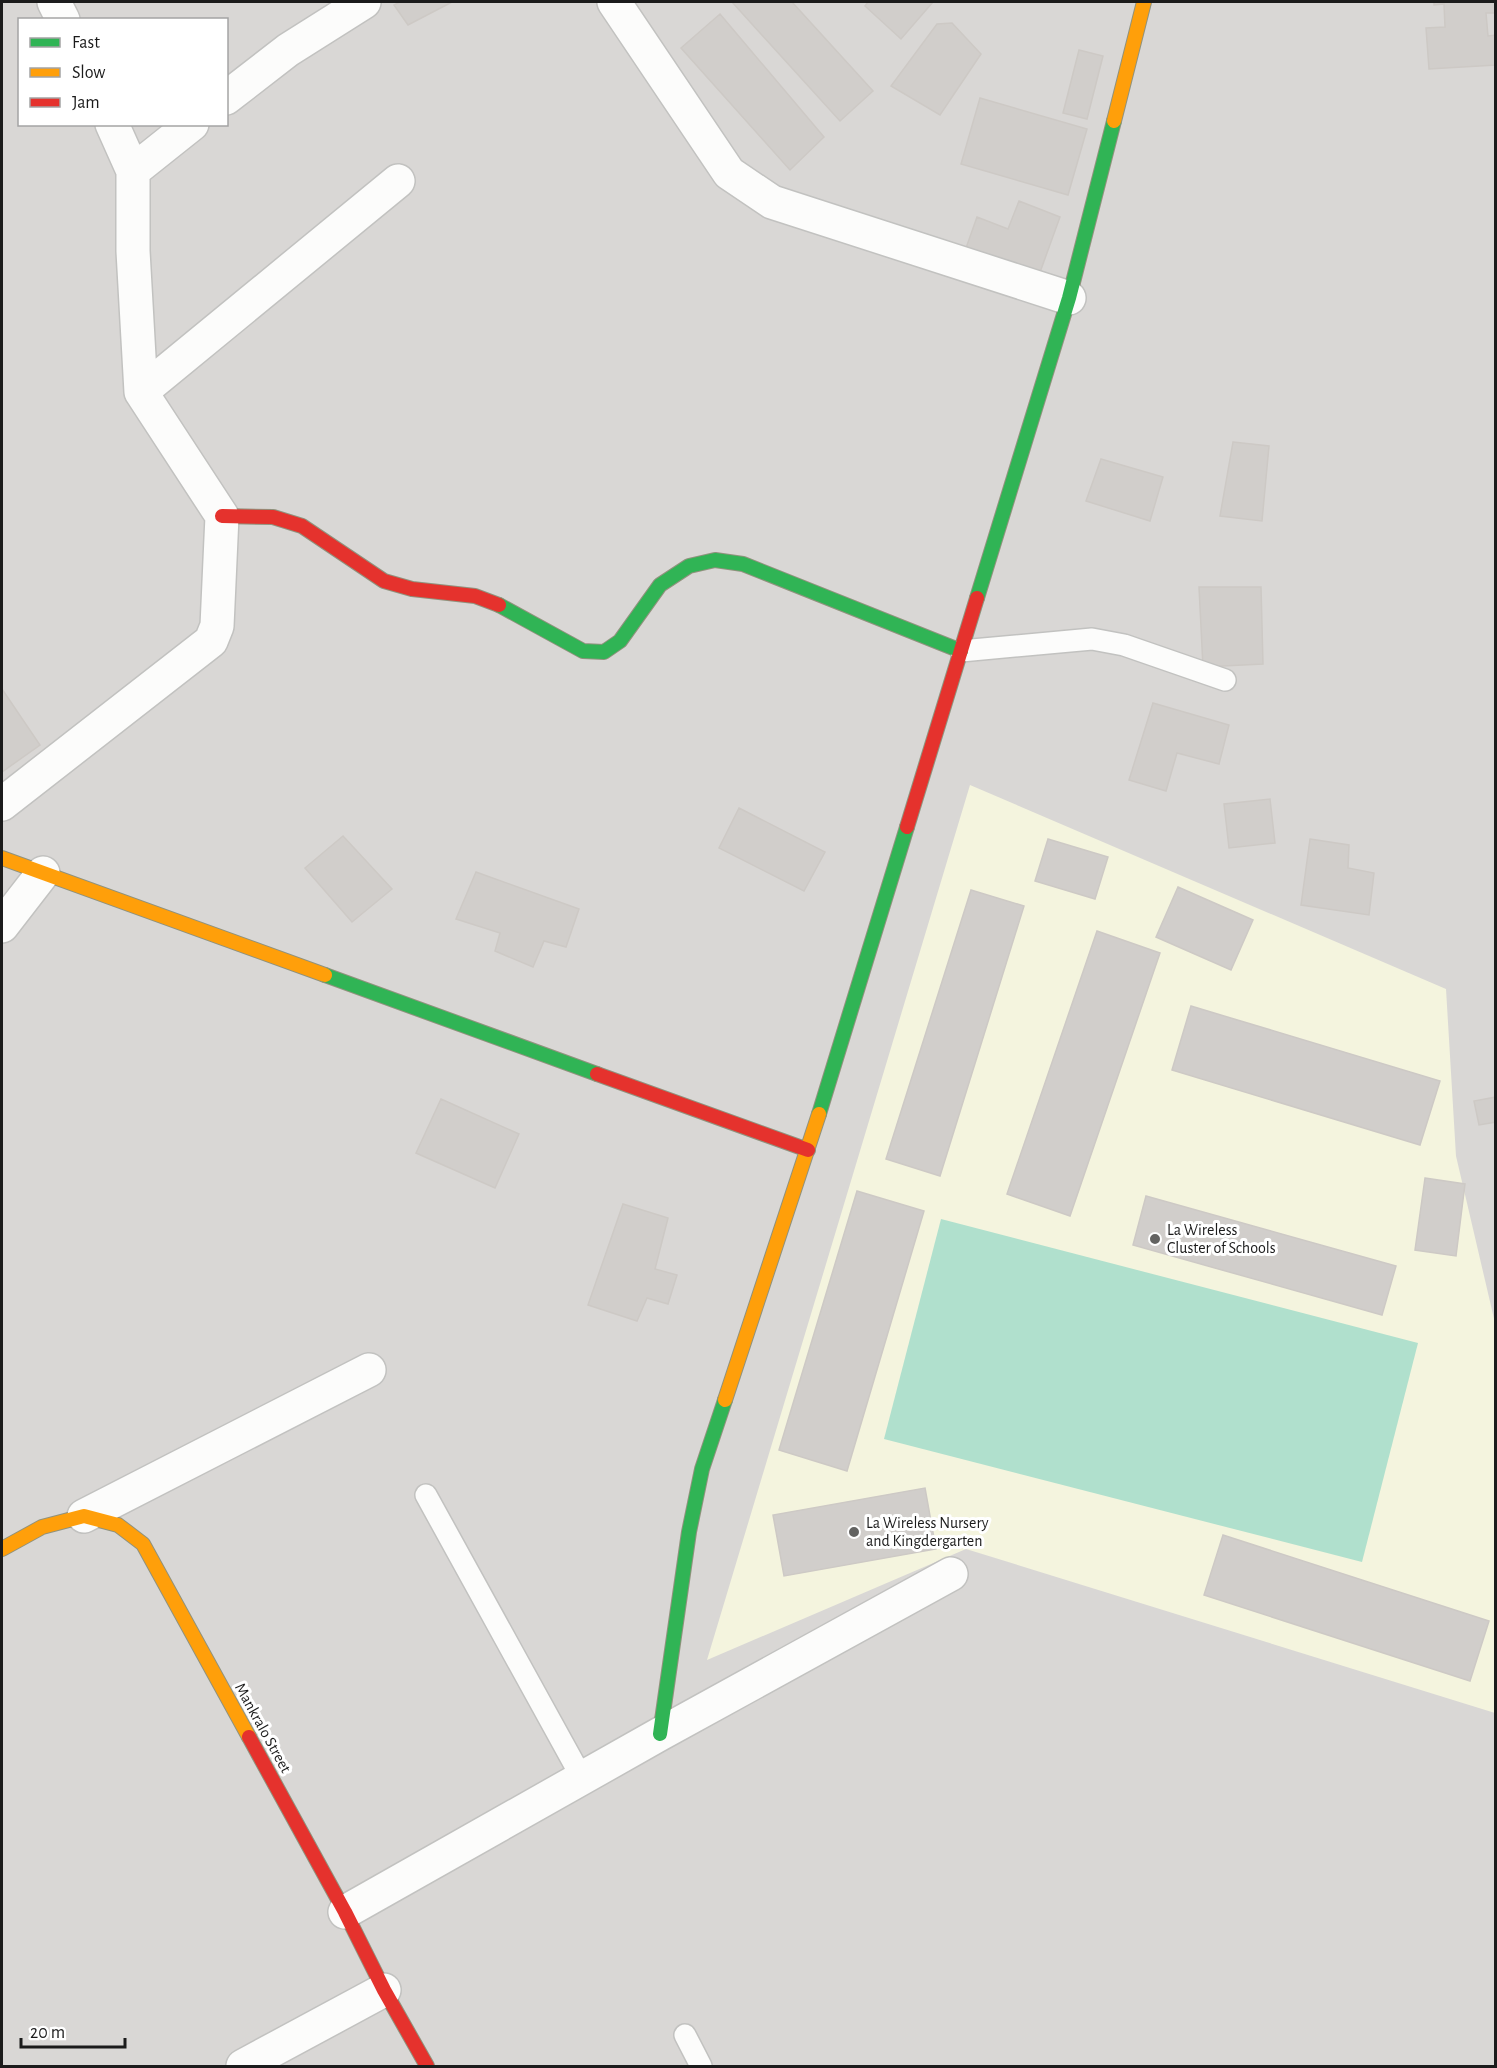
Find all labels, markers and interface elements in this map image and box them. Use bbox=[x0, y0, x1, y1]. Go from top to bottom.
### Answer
legend bbox=[18, 18, 228, 126]
text: Fast bbox=[72, 34, 100, 52]
text: Slow bbox=[72, 64, 105, 82]
text: Jam bbox=[72, 94, 100, 112]
place label: La Wireless Cluster of Schools bbox=[1167, 1222, 1276, 1256]
marker: La Wireless Cluster of Schools bbox=[1148, 1232, 1162, 1246]
place label: La Wireless Nursery and Kingdergarten bbox=[866, 1515, 989, 1549]
marker: La Wireless Nursery and Kingdergarten bbox=[847, 1525, 861, 1539]
street label: Mankralo Street bbox=[232, 1680, 294, 1776]
scale bar bbox=[21, 2011, 124, 2049]
text: 20 m bbox=[30, 2024, 65, 2042]

